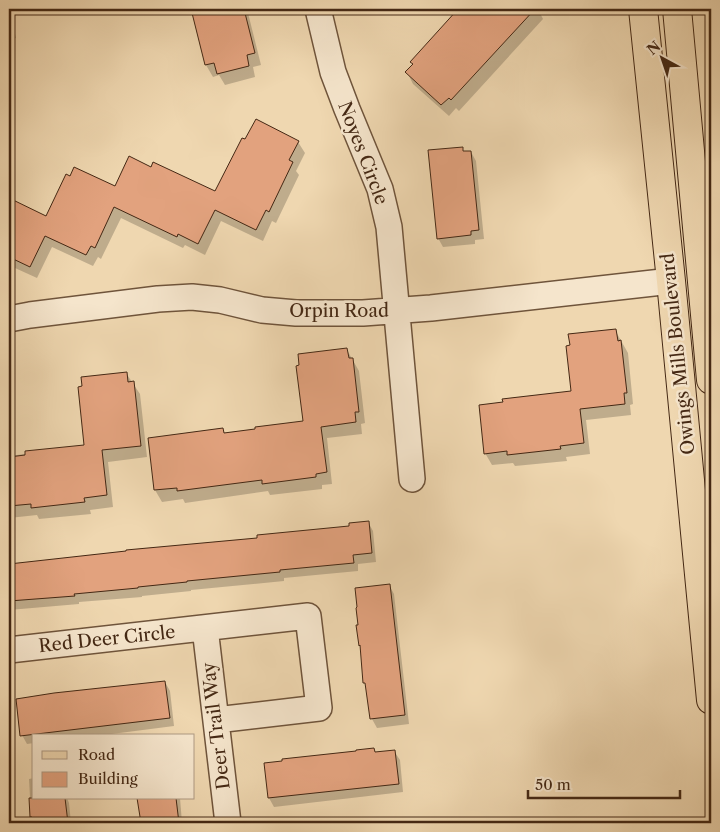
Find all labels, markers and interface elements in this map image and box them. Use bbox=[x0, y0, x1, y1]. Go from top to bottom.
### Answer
north arrow bbox=[638, 32, 688, 82]
text: N bbox=[643, 37, 664, 59]
street label: Noyes Circle bbox=[333, 98, 393, 208]
street label: Owings Mills Boulevard bbox=[656, 252, 700, 456]
street label: Orpin Road bbox=[289, 300, 389, 322]
street label: Red Deer Circle bbox=[38, 621, 176, 657]
street label: Deer Trail Way bbox=[197, 660, 235, 791]
legend bbox=[32, 734, 195, 800]
text: Road bbox=[78, 745, 115, 764]
scale bar bbox=[528, 767, 680, 799]
text: Building bbox=[78, 769, 138, 788]
text: 50 m bbox=[535, 775, 571, 794]

